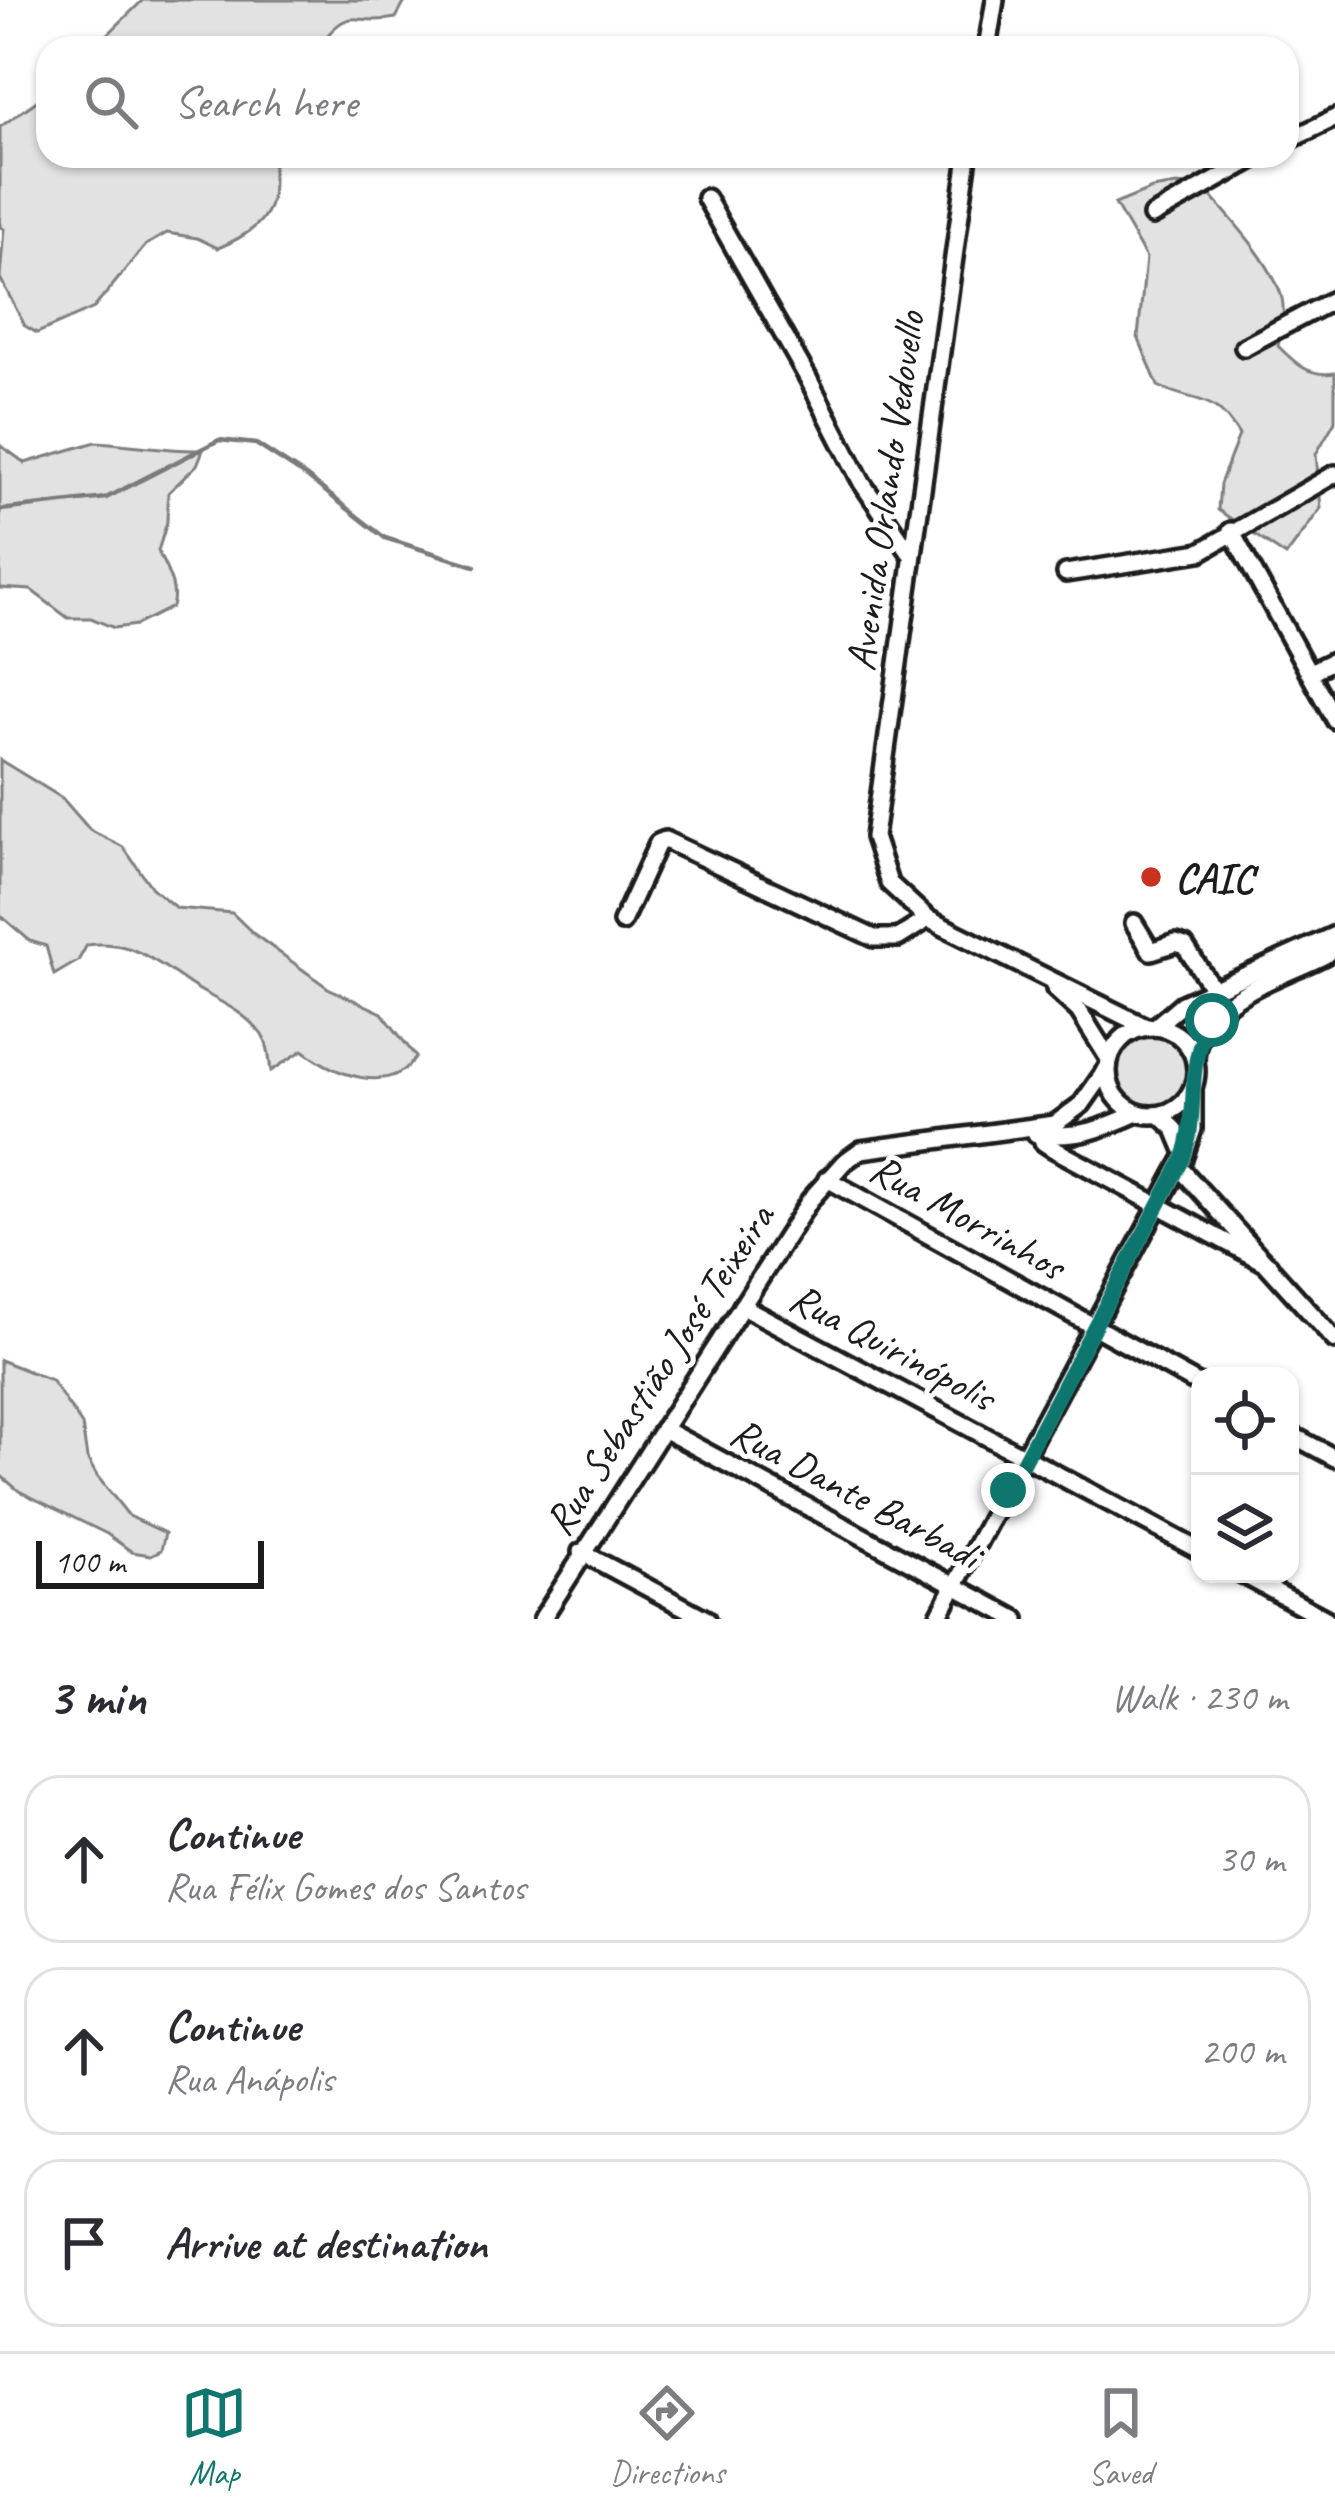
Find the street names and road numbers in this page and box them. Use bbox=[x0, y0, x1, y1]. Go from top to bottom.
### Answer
street label: Avenida Orlando Vedovello bbox=[834, 306, 937, 674]
street label: Rua Morrinhos bbox=[861, 1142, 1077, 1294]
street label: Rua Sebastião José Teixeira bbox=[532, 1192, 788, 1545]
street label: Rua Quirinópolis bbox=[781, 1271, 1007, 1425]
street label: Rua Dante Barbadi bbox=[721, 1405, 994, 1584]

